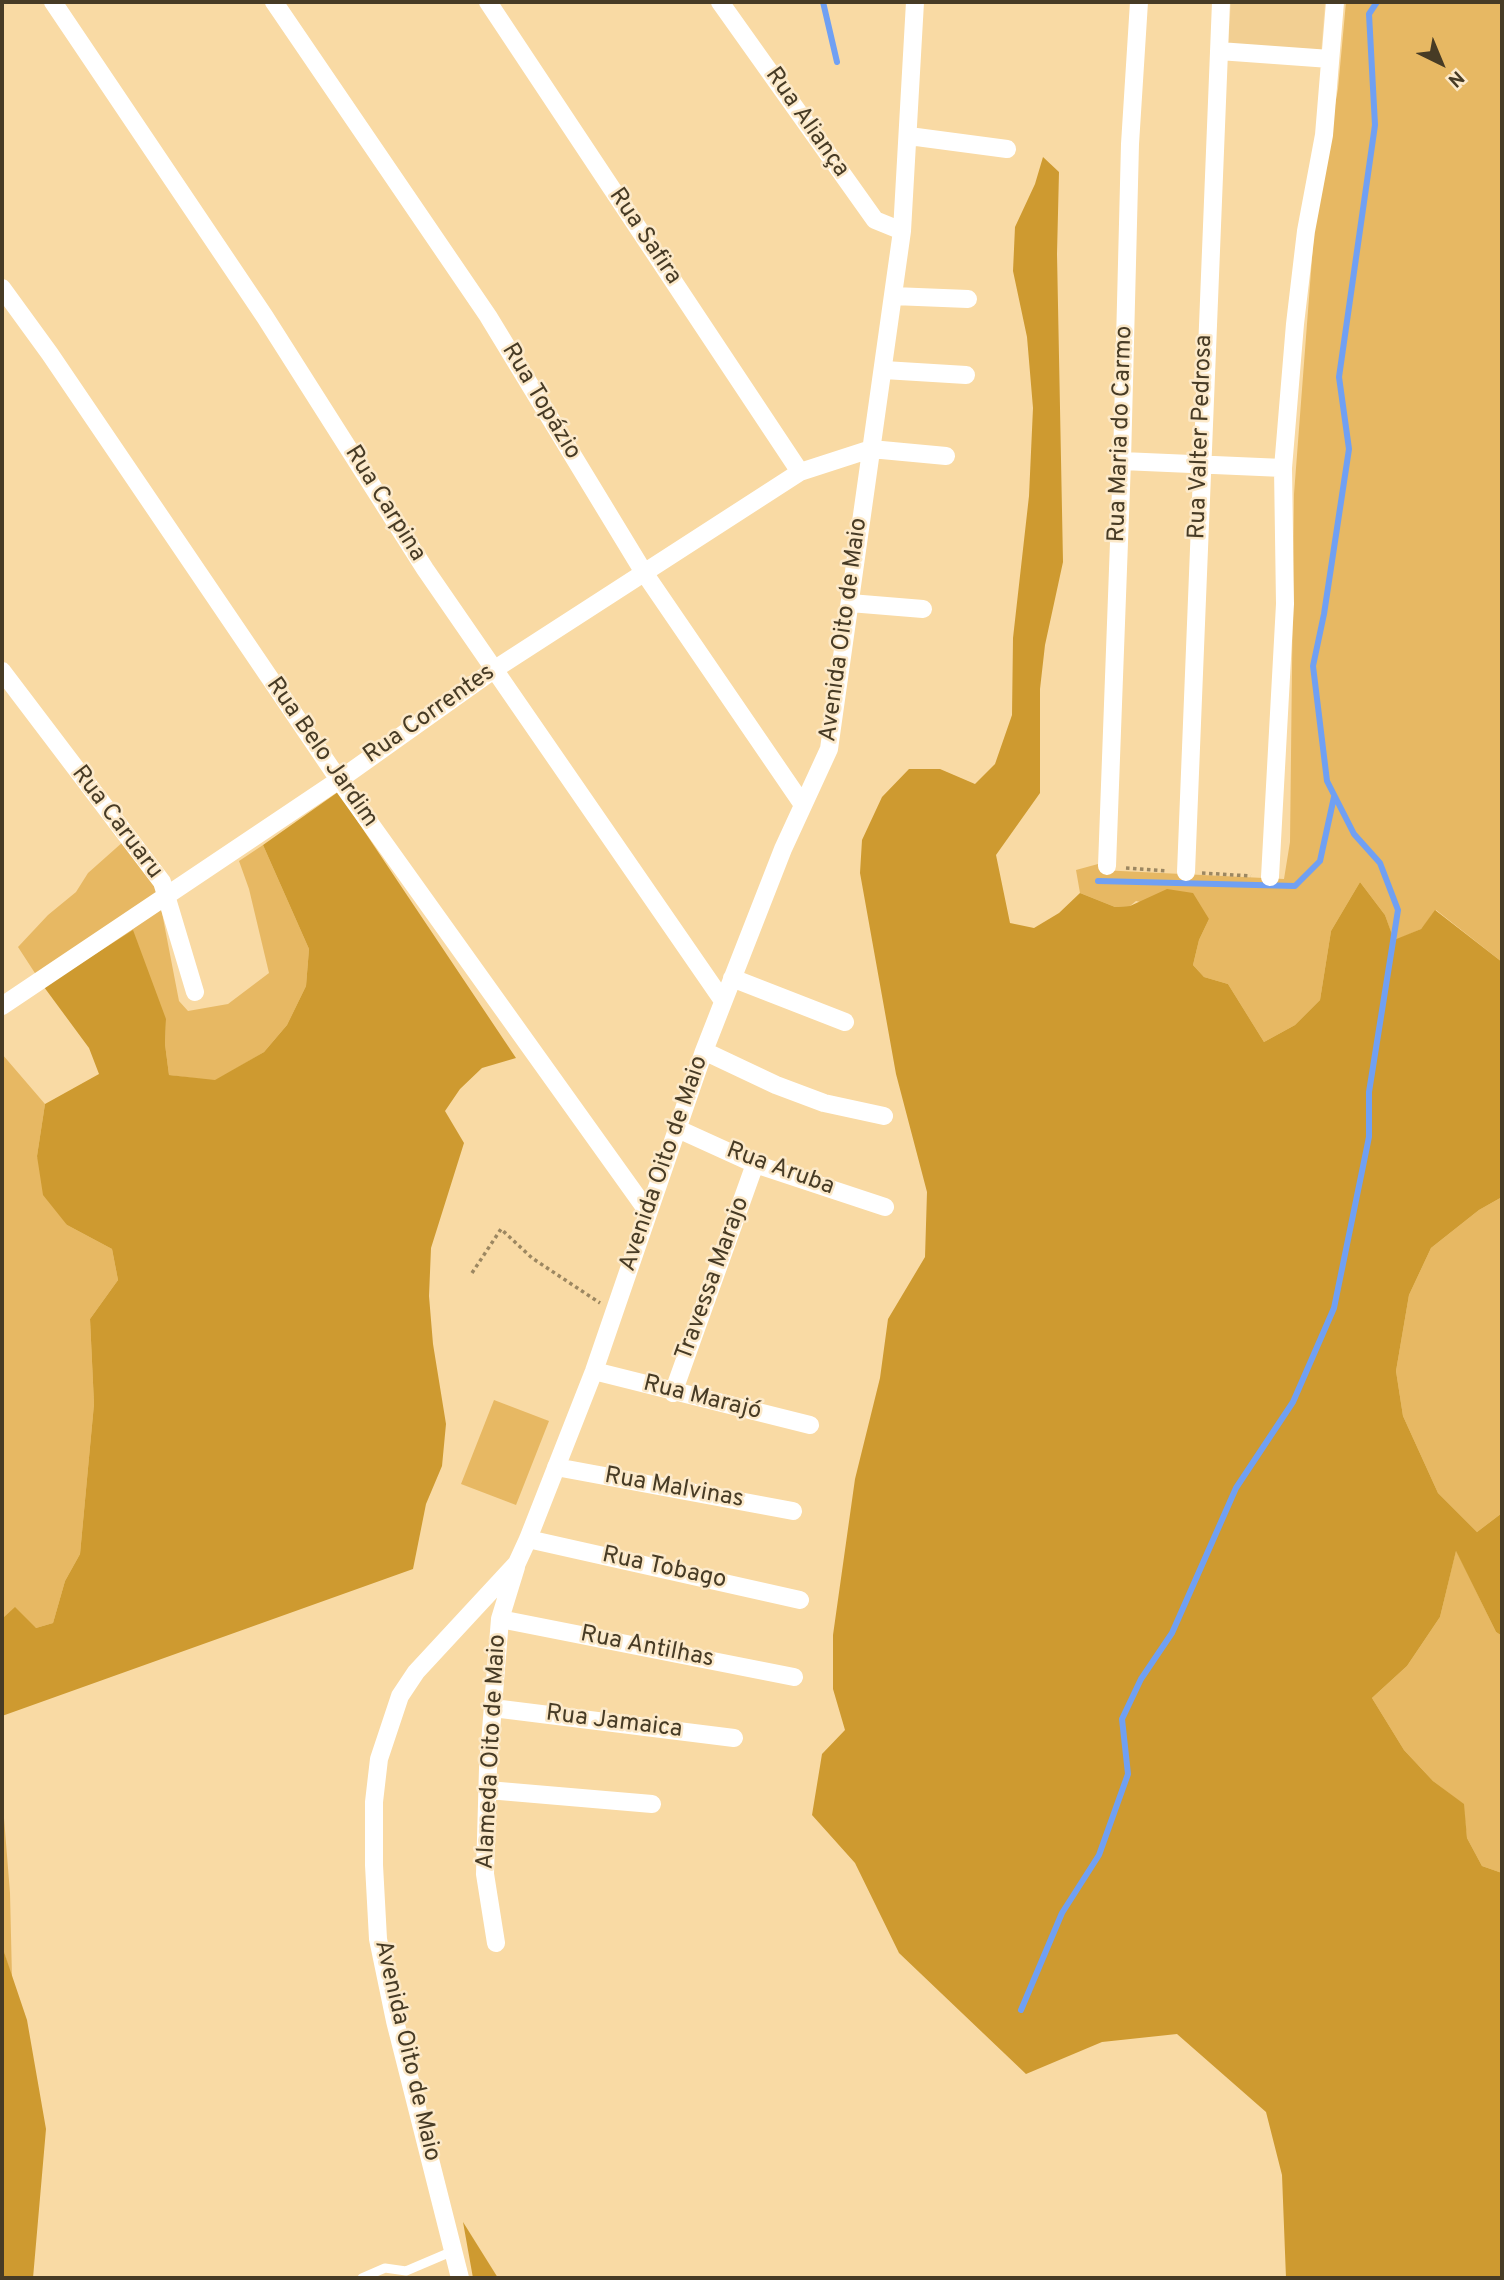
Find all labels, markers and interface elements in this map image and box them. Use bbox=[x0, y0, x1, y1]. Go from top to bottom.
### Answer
north arrow bbox=[1406, 28, 1476, 98]
street label: Rua Aliança bbox=[758, 63, 854, 183]
text: N bbox=[1442, 65, 1468, 92]
street label: Rua Safira bbox=[601, 183, 687, 291]
street label: Rua Maria do Carmo bbox=[1104, 325, 1140, 543]
street label: Rua Valter Pedrosa bbox=[1184, 334, 1220, 540]
street label: Rua Topázio bbox=[494, 339, 586, 465]
street label: Rua Carpina bbox=[337, 441, 431, 567]
street label: Avenida Oito de Maio bbox=[815, 516, 875, 744]
street label: Rua Correntes bbox=[359, 659, 501, 771]
street label: Rua Belo Jardim bbox=[259, 672, 383, 834]
street label: Rua Caruaru bbox=[64, 761, 168, 885]
street label: Avenida Oito de Maio bbox=[615, 1052, 715, 1276]
street label: Rua Aruba bbox=[722, 1137, 838, 1203]
street label: Travessa Marajo bbox=[671, 1193, 757, 1365]
street label: Rua Marajó bbox=[640, 1370, 764, 1428]
street label: Rua Malvinas bbox=[602, 1463, 746, 1515]
street label: Rua Tobago bbox=[599, 1542, 729, 1596]
street label: Rua Antilhas bbox=[578, 1621, 716, 1675]
street label: Alameda Oito de Maio bbox=[472, 1634, 514, 1870]
street label: Rua Jamaica bbox=[544, 1700, 684, 1746]
street label: Avenida Oito de Maio bbox=[367, 1938, 445, 2164]

